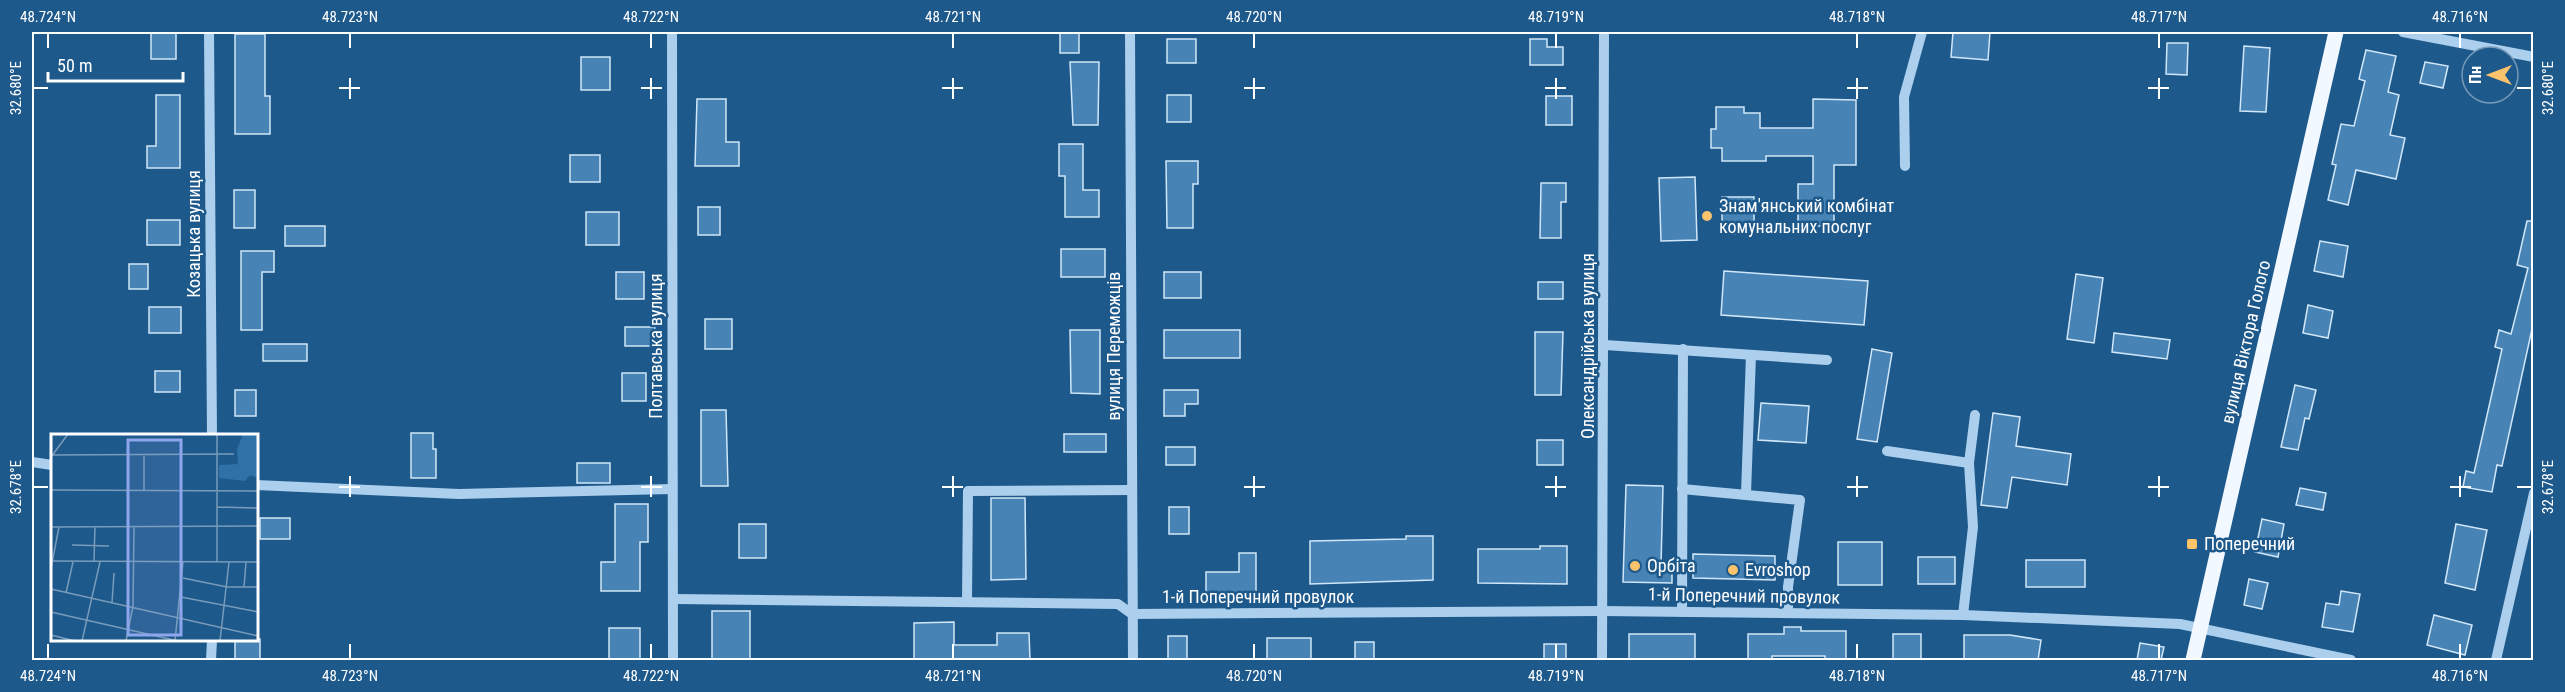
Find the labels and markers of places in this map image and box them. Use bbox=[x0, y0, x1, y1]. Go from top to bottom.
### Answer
place label: Знам'янський комбінат комунальних послуг bbox=[1719, 195, 1894, 237]
marker: Знам'янський комбінат комунальних послуг bbox=[1700, 209, 1714, 223]
place label: Поперечний bbox=[2204, 533, 2295, 554]
marker: Поперечний bbox=[2185, 537, 2199, 551]
place label: Орбіта bbox=[1647, 555, 1696, 576]
marker: Орбіта bbox=[1628, 559, 1642, 573]
place label: Evroshop bbox=[1745, 559, 1811, 580]
marker: Evroshop bbox=[1726, 563, 1740, 577]

